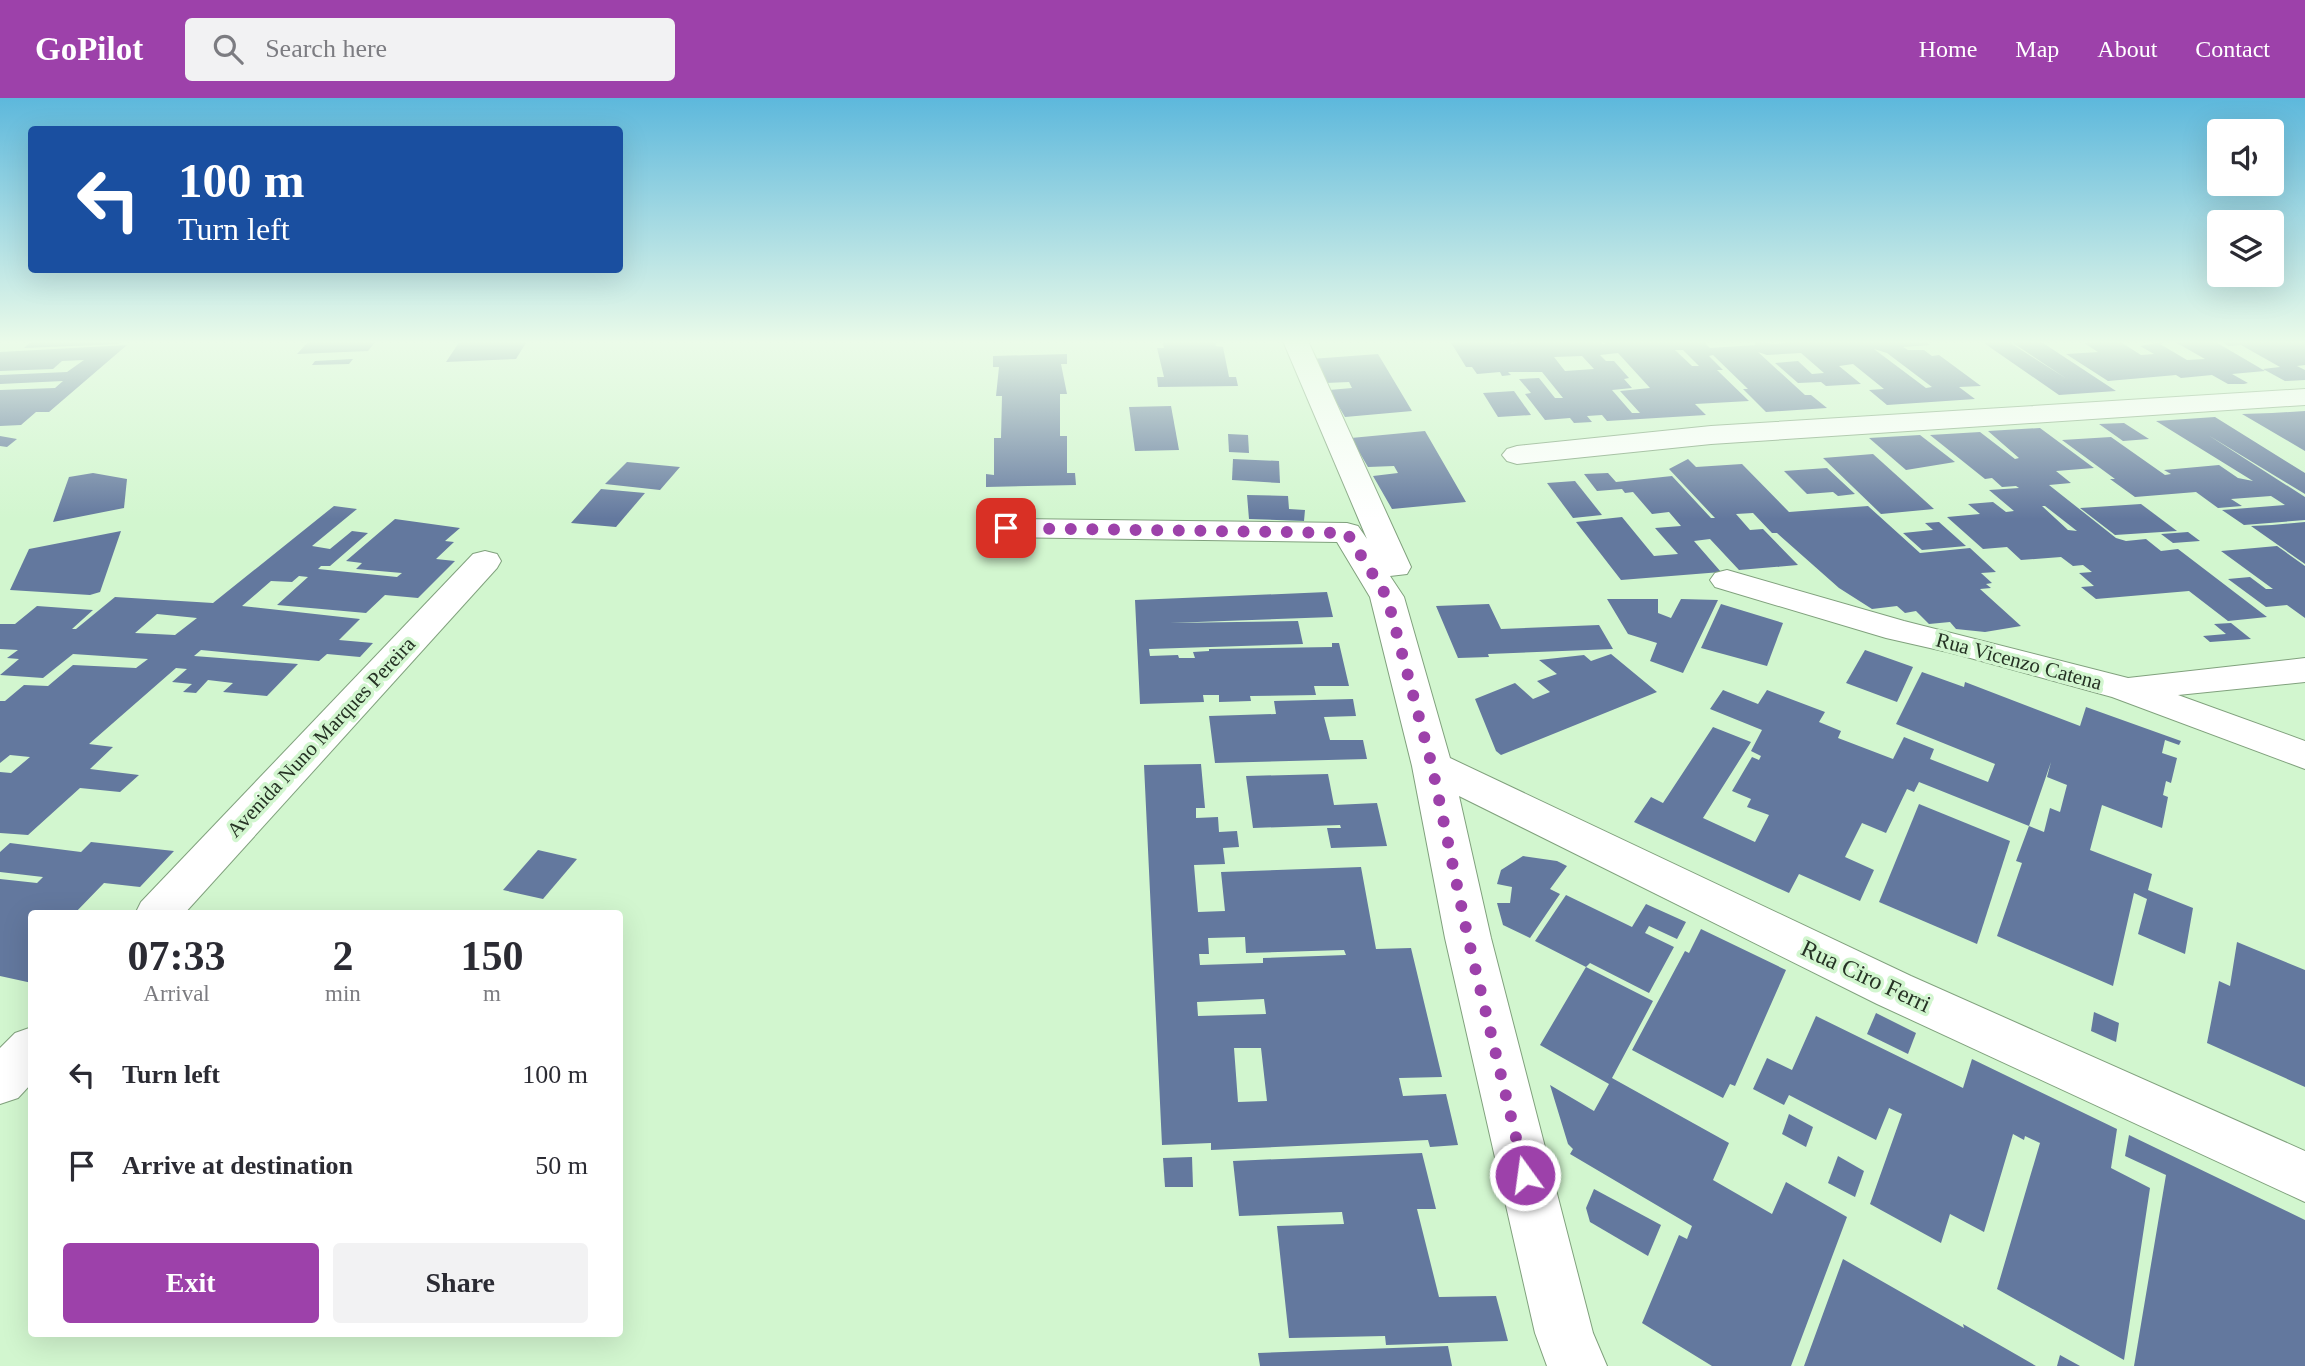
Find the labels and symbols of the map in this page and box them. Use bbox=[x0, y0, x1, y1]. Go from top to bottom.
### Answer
pin bbox=[976, 498, 1036, 558]
street label: Rua Vicenzo Catena bbox=[1933, 627, 2105, 695]
street label: Avenida Nuno Marques Pereira bbox=[222, 631, 421, 842]
street label: Rua Ciro Ferri bbox=[1797, 935, 1935, 1018]
position arrow bbox=[1488, 1138, 1562, 1212]

